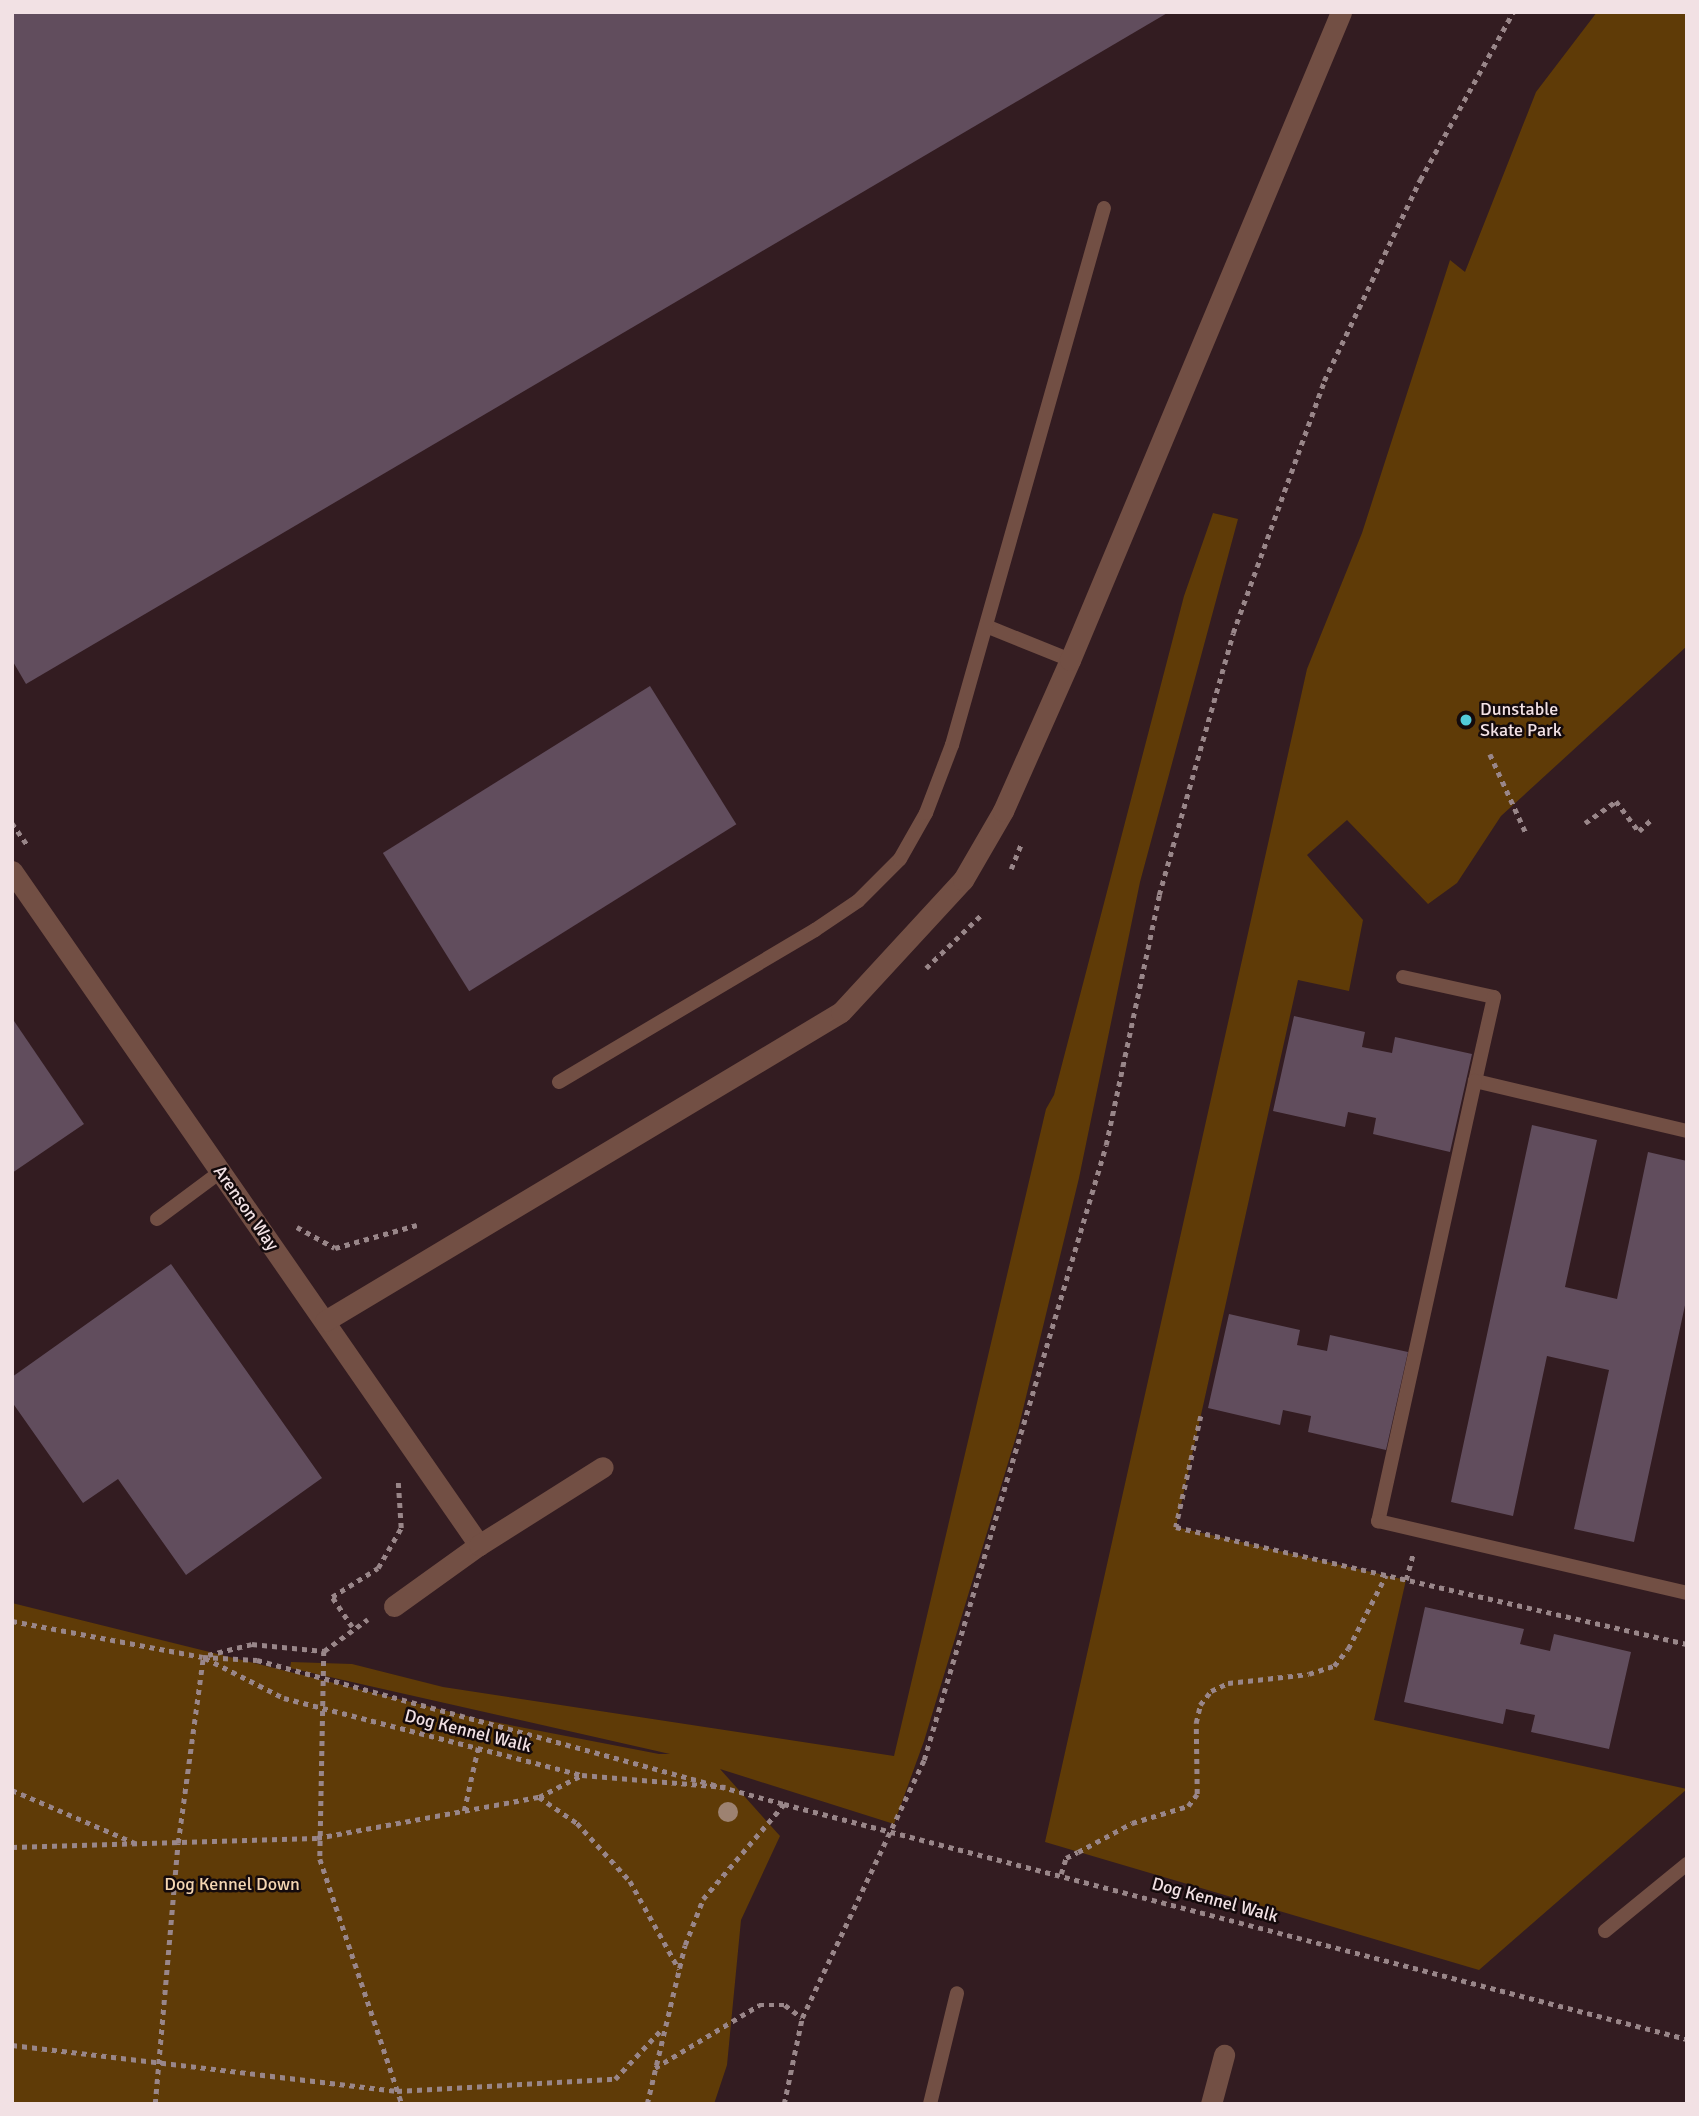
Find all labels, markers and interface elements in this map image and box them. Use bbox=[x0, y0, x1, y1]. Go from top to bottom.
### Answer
place label: Dunstable Skate Park bbox=[1480, 699, 1562, 742]
marker: Dunstable Skate Park bbox=[1458, 712, 1474, 728]
street label: Arenson Way bbox=[209, 1161, 283, 1255]
street label: Dog Kennel Walk bbox=[402, 1705, 534, 1757]
park label: Dog Kennel Down bbox=[164, 1873, 300, 1895]
street label: Dog Kennel Walk bbox=[1149, 1873, 1281, 1927]

